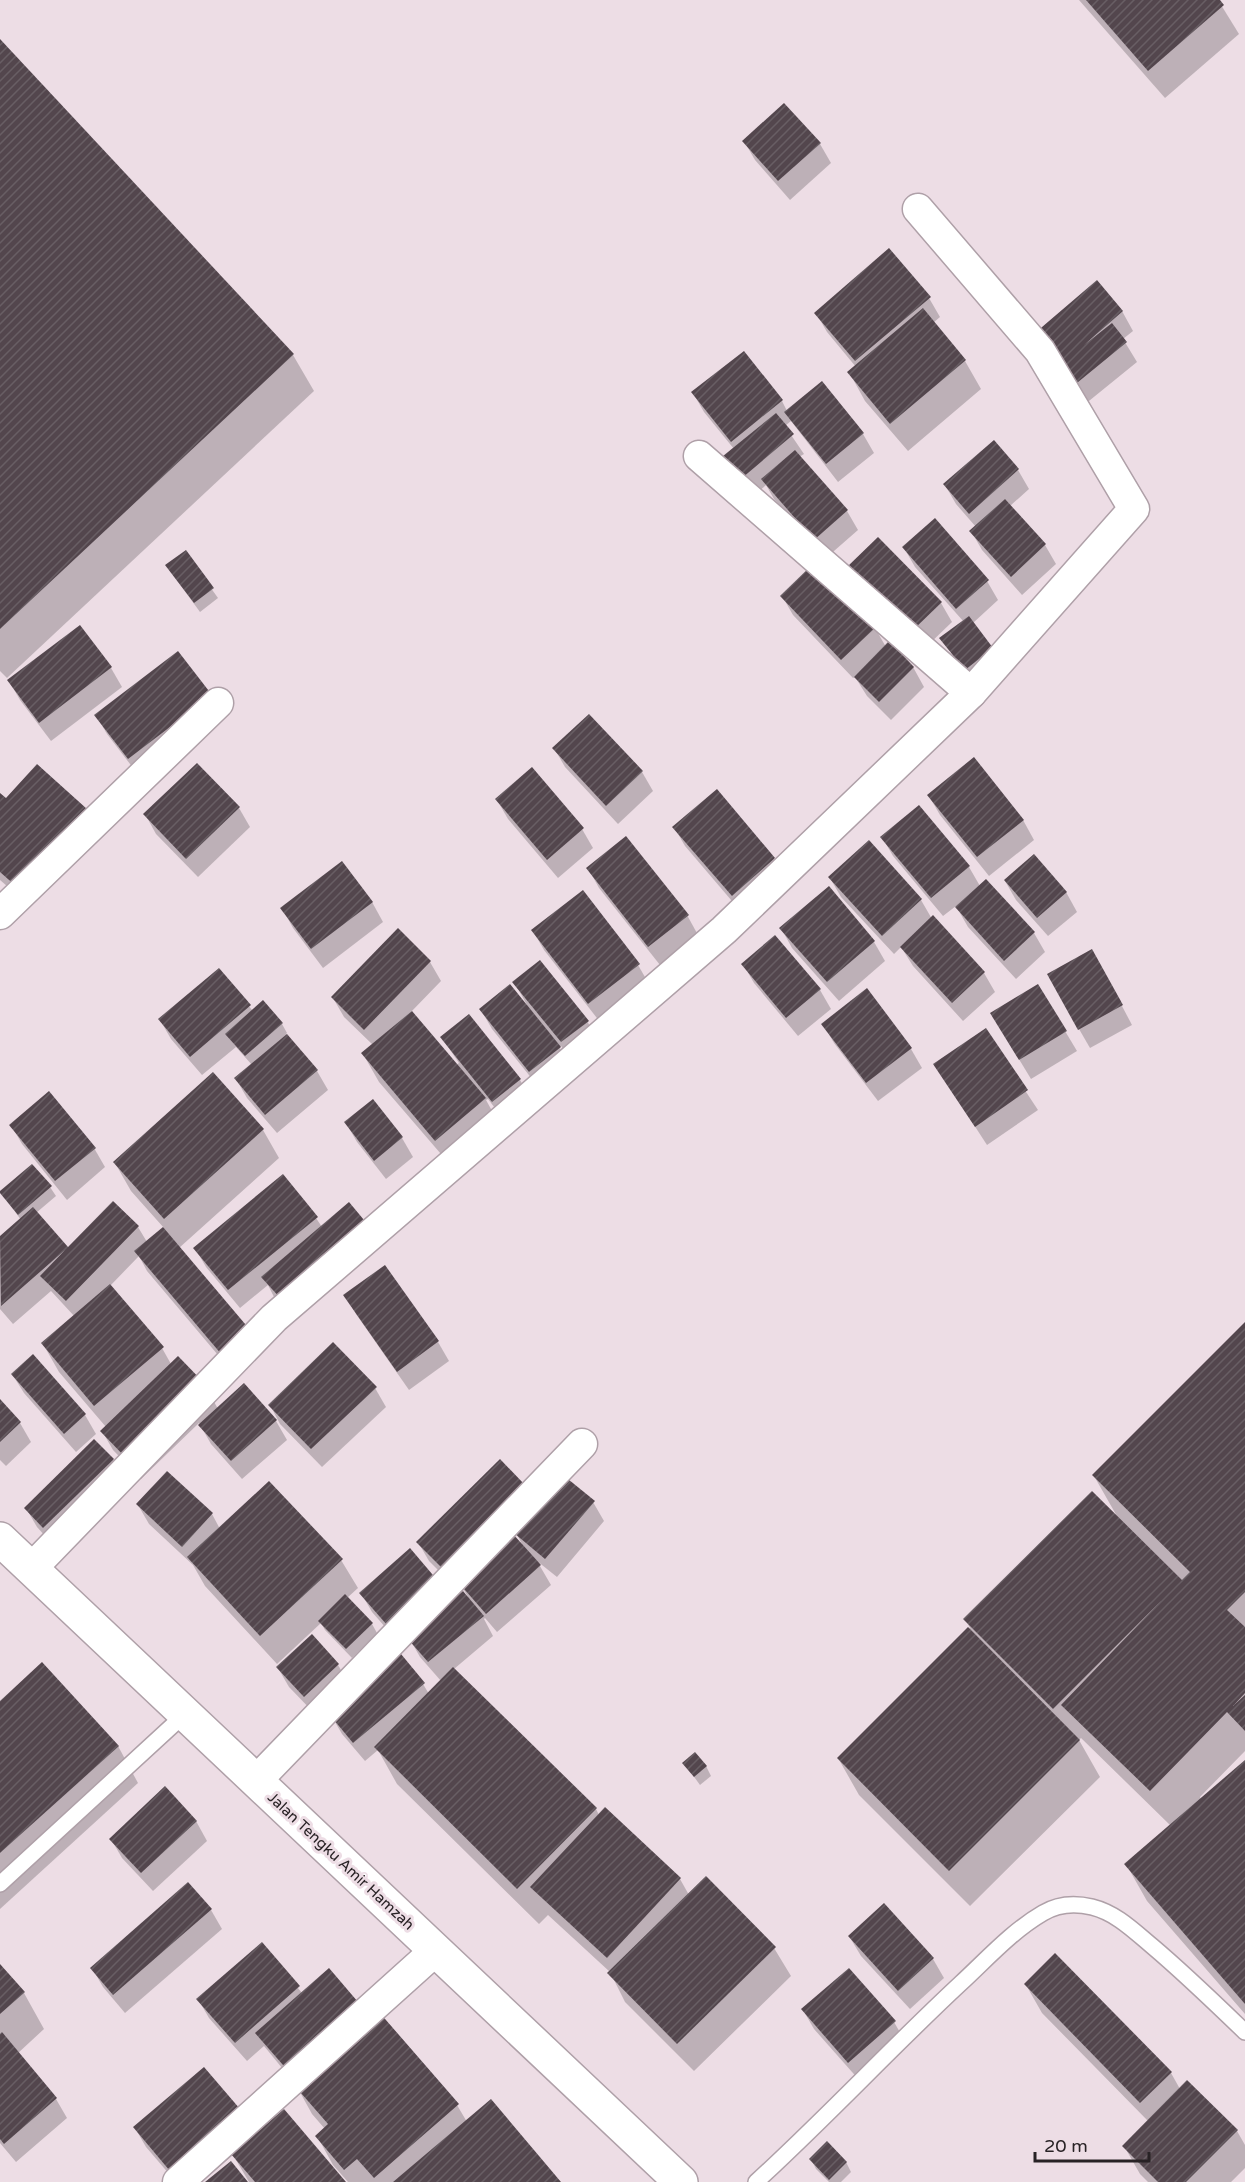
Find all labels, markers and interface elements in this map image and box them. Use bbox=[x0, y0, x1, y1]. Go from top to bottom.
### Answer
street label: Jalan Tengku Amir Hamzah bbox=[264, 1788, 418, 1934]
scale bar bbox=[1035, 2125, 1149, 2163]
text: 20 m bbox=[1044, 2135, 1088, 2157]

